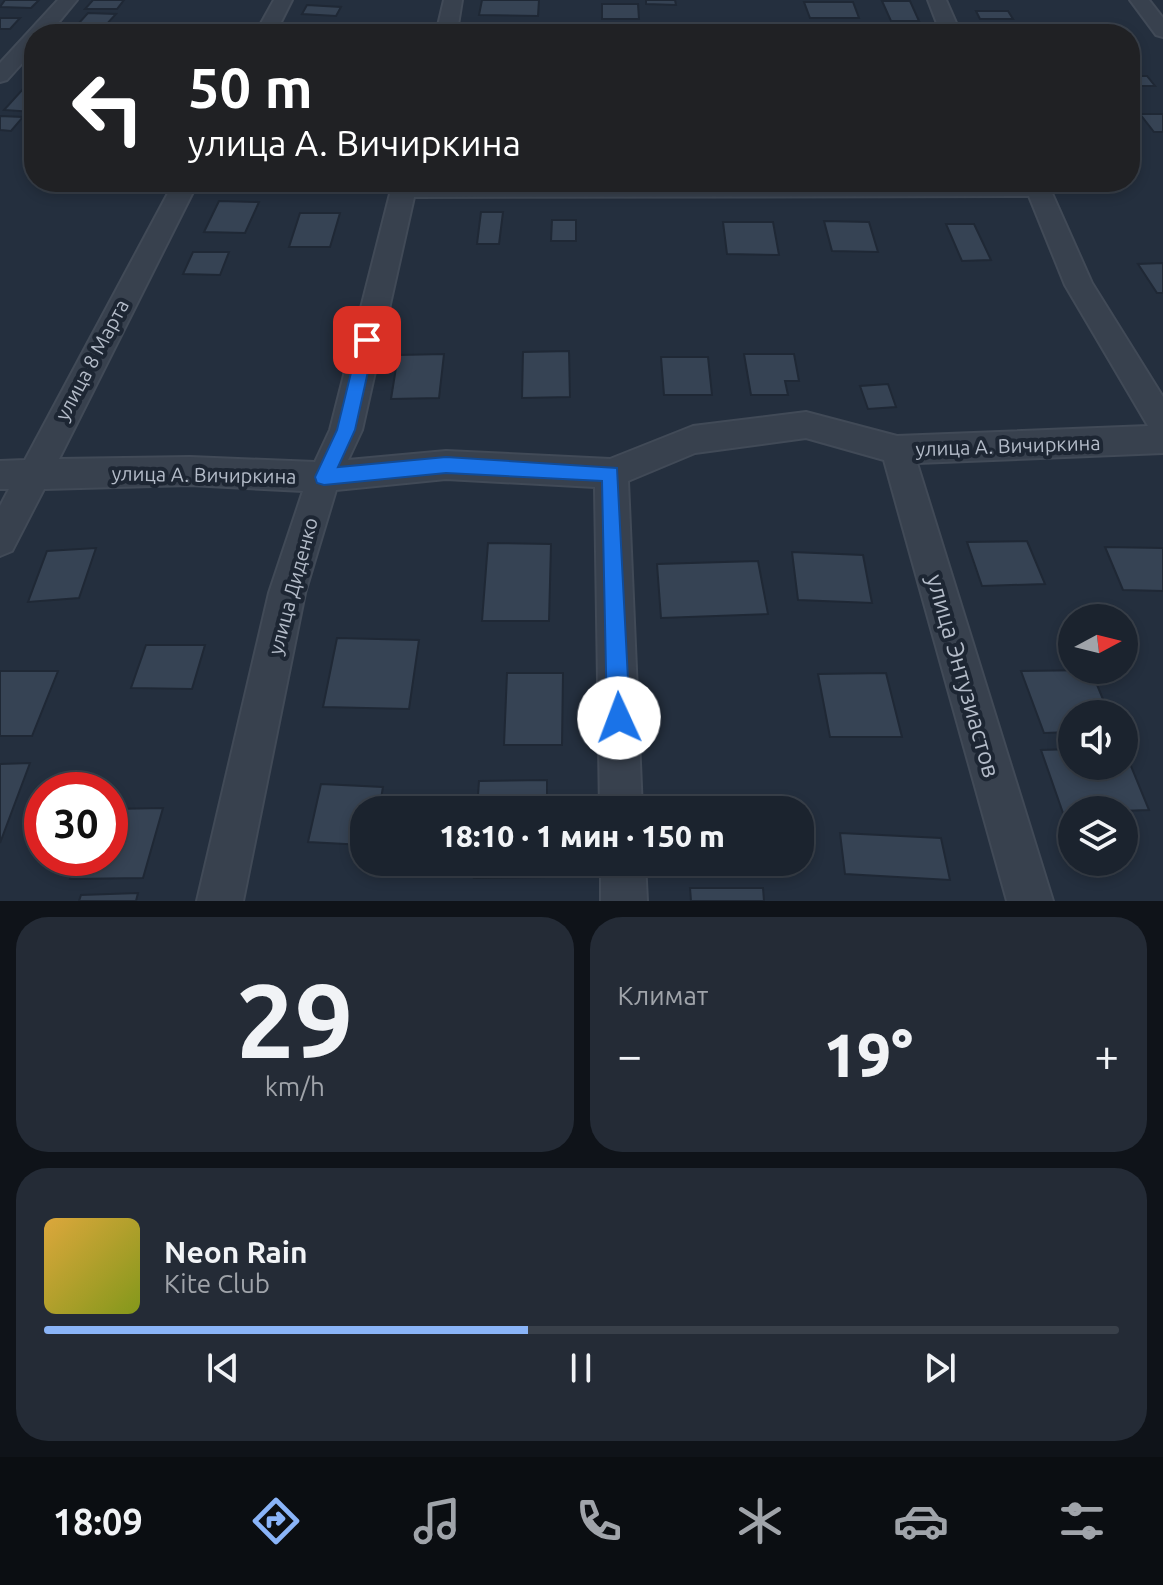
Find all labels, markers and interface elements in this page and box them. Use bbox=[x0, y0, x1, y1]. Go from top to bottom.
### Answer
icon: left bbox=[56, 56, 160, 160]
text: 50 m bbox=[188, 56, 313, 119]
text: улица А. Вичиркина bbox=[188, 122, 521, 163]
street label: улица 8 Марта bbox=[50, 295, 133, 424]
pin bbox=[333, 306, 401, 374]
icon: arrive bbox=[345, 318, 389, 362]
street label: улица А. Вичиркина bbox=[915, 431, 1101, 460]
street label: улица А. Вичиркина bbox=[111, 461, 297, 488]
street label: улица Диденко bbox=[263, 515, 322, 657]
street label: улица Энтузиастов bbox=[922, 571, 1005, 781]
north arrow bbox=[1058, 604, 1138, 684]
map controls bbox=[1058, 604, 1138, 876]
position arrow bbox=[577, 676, 661, 760]
button: sound bbox=[1058, 700, 1138, 780]
speed limit sign: 30 bbox=[24, 772, 128, 876]
button: layers bbox=[1058, 796, 1138, 876]
text: 18:10 · 1 мин · 150 m bbox=[439, 819, 725, 853]
text: 29 bbox=[236, 961, 353, 1078]
text: Климат bbox=[618, 981, 708, 1010]
text: 19° bbox=[824, 1021, 913, 1088]
text: − bbox=[618, 1030, 642, 1079]
text: + bbox=[1094, 1030, 1119, 1079]
text: km/h bbox=[265, 1072, 325, 1101]
text: Neon Rain bbox=[164, 1235, 308, 1269]
text: Kite Club bbox=[164, 1269, 270, 1298]
icon: previous bbox=[201, 1346, 245, 1390]
icon: pause bbox=[559, 1346, 603, 1390]
icon: next bbox=[918, 1346, 962, 1390]
icon: directions bbox=[248, 1493, 304, 1549]
icon: music bbox=[409, 1493, 465, 1549]
icon: phone bbox=[571, 1493, 627, 1549]
icon: climate bbox=[732, 1493, 788, 1549]
icon: car bbox=[893, 1493, 949, 1549]
icon: filters bbox=[1054, 1493, 1110, 1549]
text: 18:09 bbox=[53, 1501, 143, 1542]

